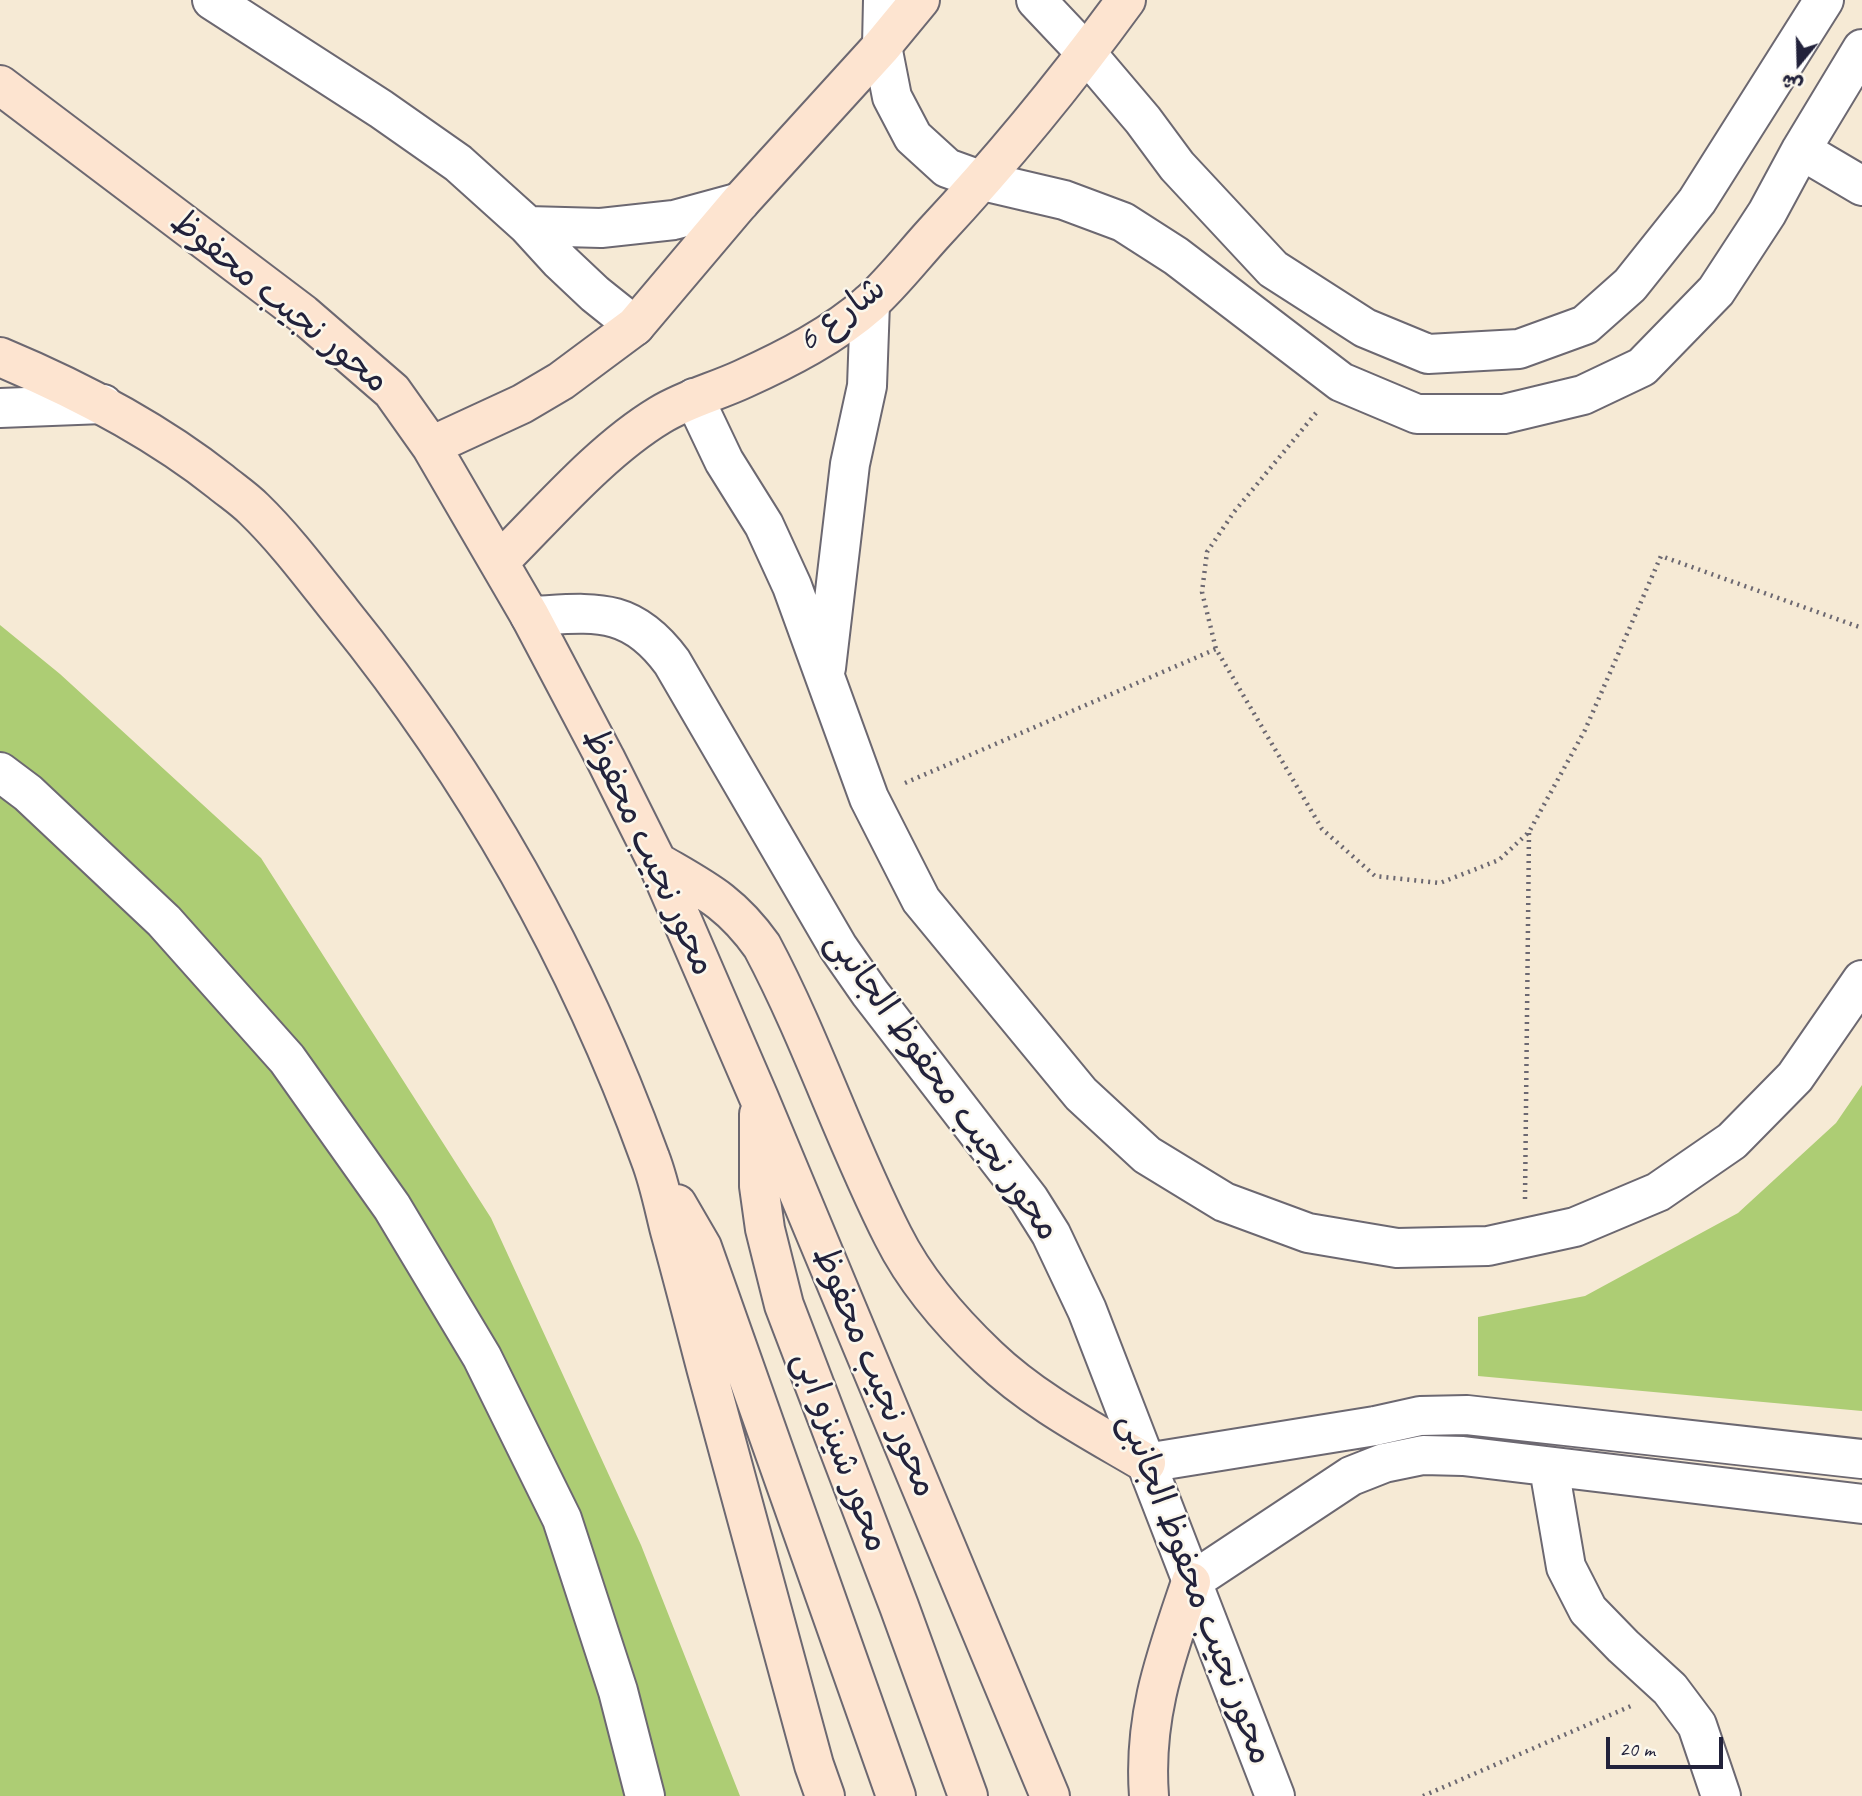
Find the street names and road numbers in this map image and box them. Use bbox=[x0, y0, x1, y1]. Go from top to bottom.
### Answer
street label: محور نجيب محفوظ bbox=[161, 201, 397, 403]
street label: شارع 6 bbox=[789, 268, 895, 362]
street label: محور نجيب محفوظ bbox=[572, 721, 724, 983]
street label: محور نجيب محفوظ الجانبى bbox=[815, 923, 1069, 1249]
street label: محور نجيب محفوظ bbox=[802, 1240, 946, 1504]
street label: محور شينزو ابى bbox=[782, 1346, 898, 1558]
street label: محور نجيب محفوظ الجانبى bbox=[1109, 1407, 1281, 1771]

